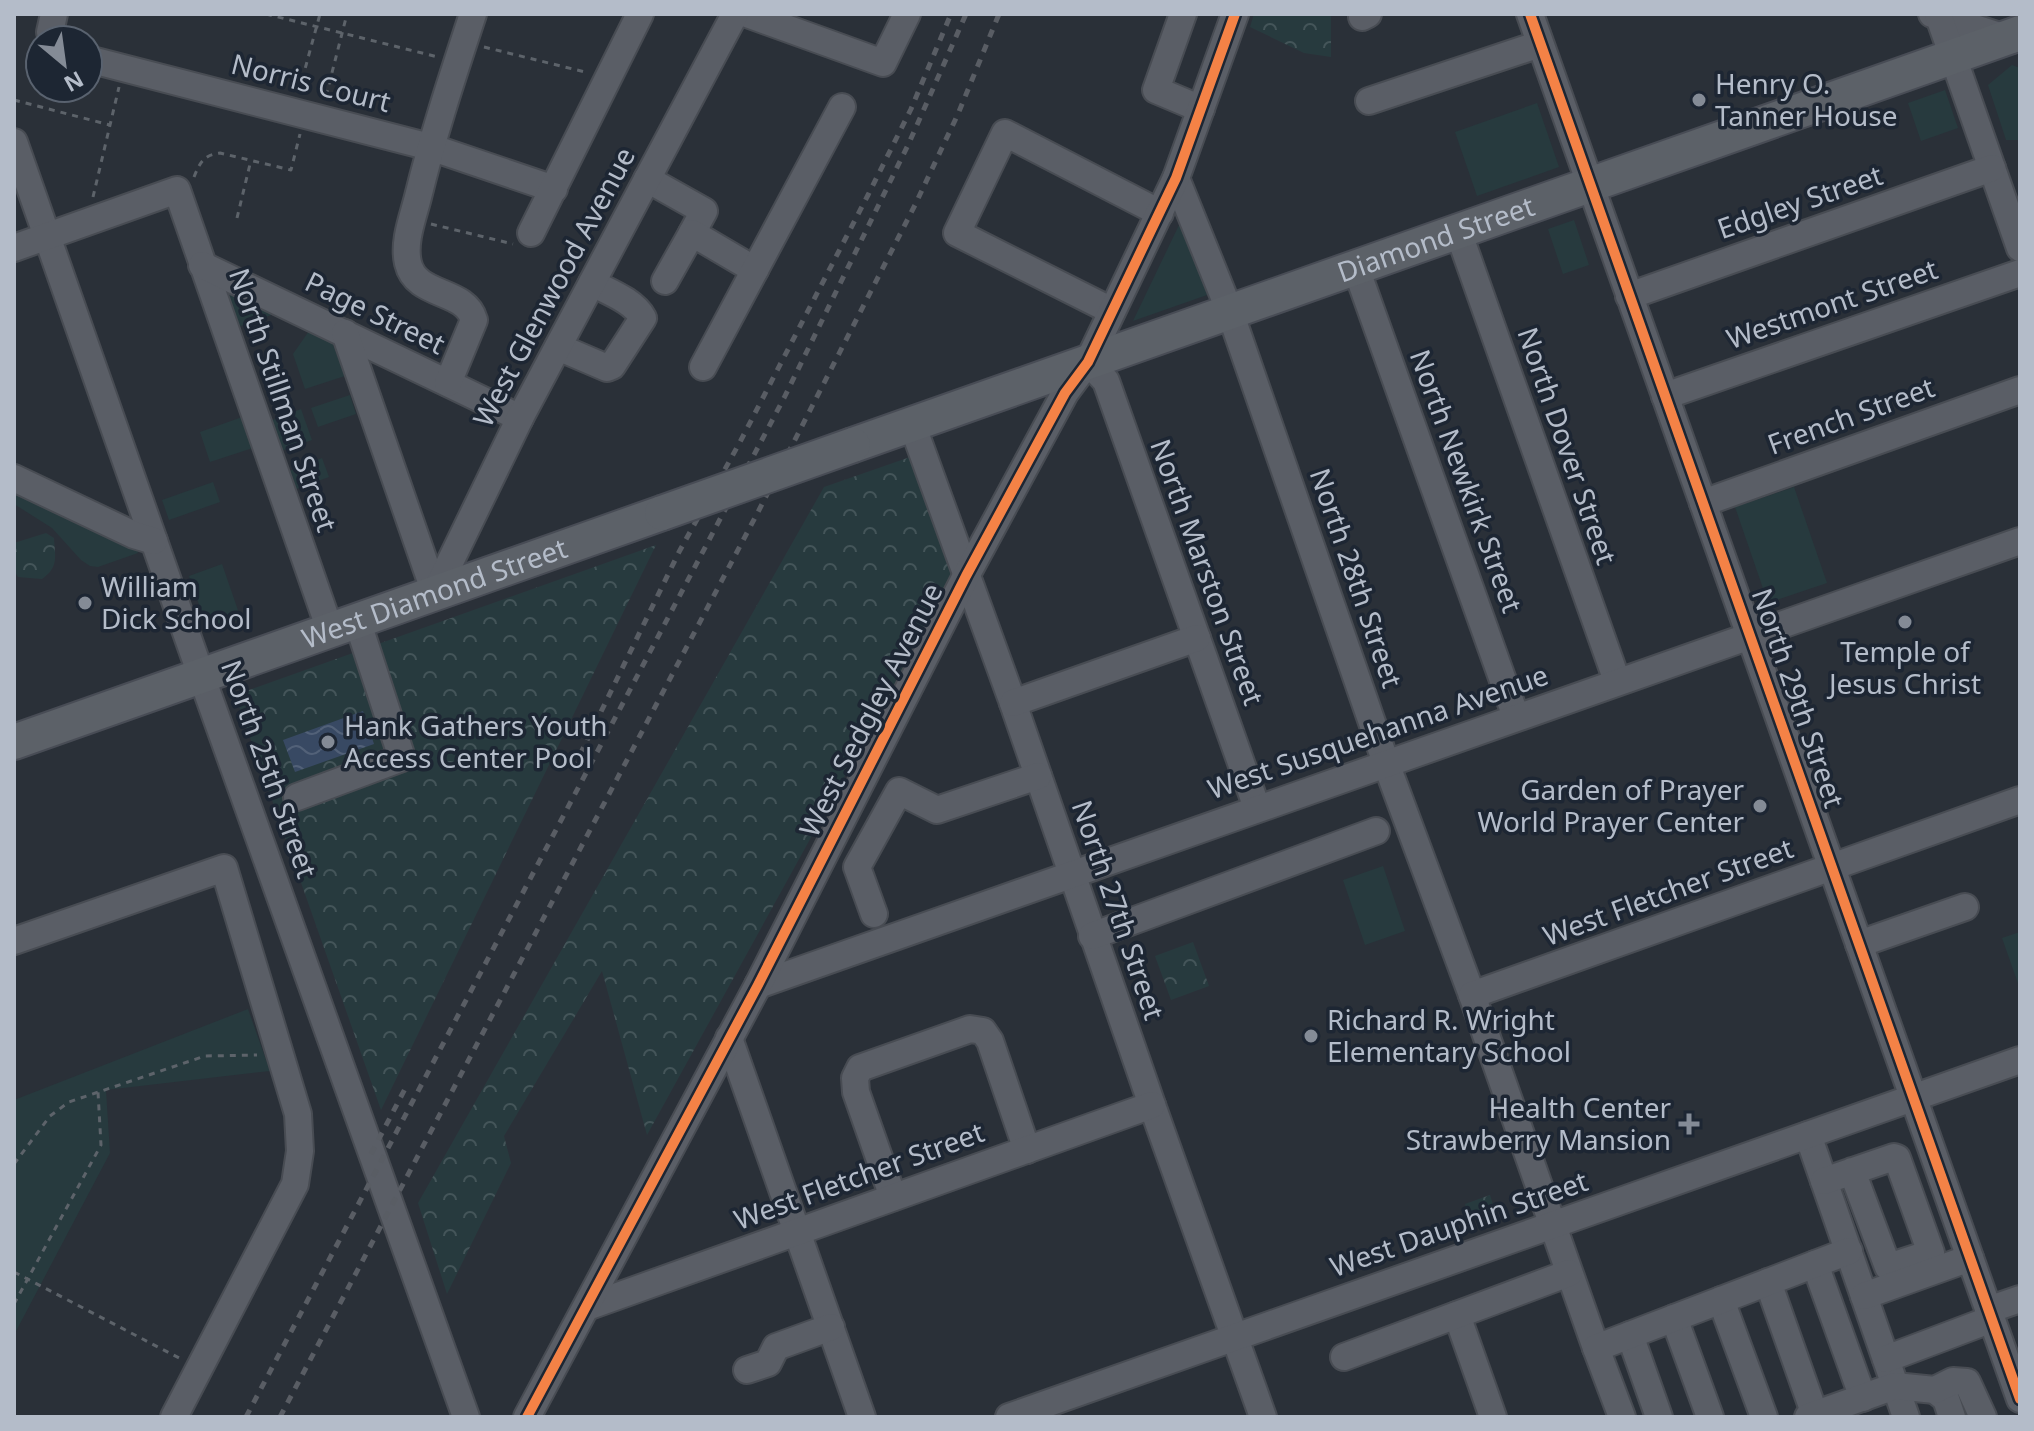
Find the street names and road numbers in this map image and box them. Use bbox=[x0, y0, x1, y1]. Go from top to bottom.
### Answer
street label: Norris Court bbox=[228, 44, 395, 120]
street label: West Glenwood Avenue bbox=[463, 140, 643, 433]
street label: Edgley Street bbox=[1712, 155, 1887, 247]
street label: Diamond Street bbox=[1332, 186, 1539, 291]
street label: Westmont Street bbox=[1721, 249, 1942, 357]
street label: Page Street bbox=[299, 262, 452, 362]
street label: North Stillman Street bbox=[221, 263, 347, 536]
street label: North Dover Street bbox=[1510, 322, 1626, 569]
street label: North Newkirk Street bbox=[1402, 344, 1532, 617]
street label: French Street bbox=[1762, 367, 1939, 463]
street label: North Marston Street bbox=[1142, 433, 1274, 710]
street label: North 28th Street bbox=[1302, 463, 1412, 692]
street label: West Diamond Street bbox=[296, 528, 572, 657]
street label: West Sedgley Avenue bbox=[790, 576, 951, 843]
street label: North 29th Street bbox=[1744, 583, 1854, 812]
street label: North 25th Street bbox=[213, 654, 327, 883]
street label: West Susquehanna Avenue bbox=[1203, 655, 1553, 807]
street label: North 27th Street bbox=[1064, 795, 1174, 1024]
street label: West Fletcher Street bbox=[1537, 828, 1798, 954]
street label: West Fletcher Street bbox=[728, 1112, 989, 1238]
street label: West Dauphin Street bbox=[1325, 1161, 1593, 1285]

